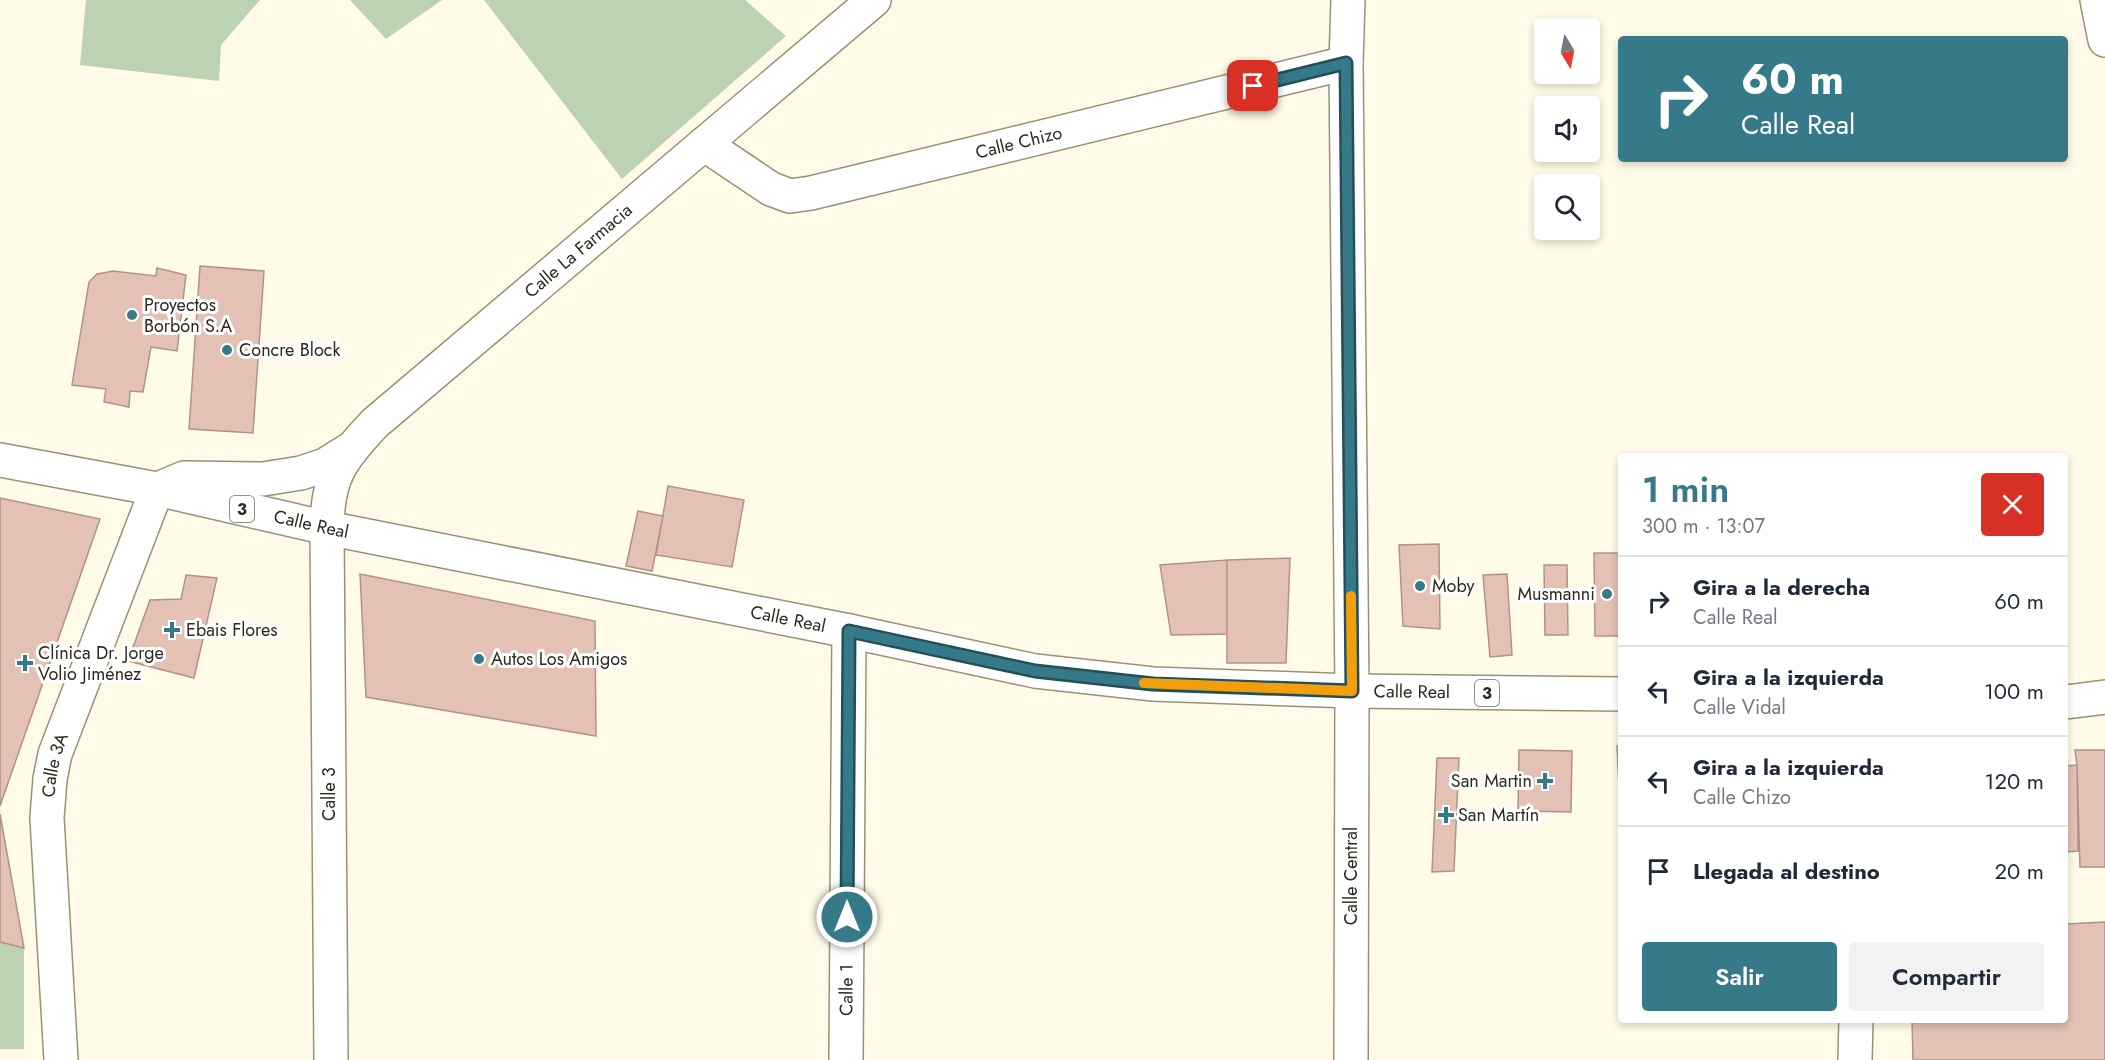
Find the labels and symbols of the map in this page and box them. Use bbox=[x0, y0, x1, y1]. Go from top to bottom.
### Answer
north arrow bbox=[1534, 18, 1600, 84]
pin bbox=[1227, 60, 1278, 111]
street label: Calle Chizo bbox=[973, 119, 1065, 166]
street label: Calle La Farmacia bbox=[519, 197, 638, 304]
place label: Proyectos Borbón S.A bbox=[144, 292, 232, 339]
marker: Proyectos Borbón S.A bbox=[125, 308, 139, 322]
place label: Concre Block bbox=[239, 337, 340, 363]
marker: Concre Block bbox=[220, 343, 234, 357]
road number: 3 bbox=[230, 496, 254, 522]
street label: Calle Real bbox=[271, 503, 351, 545]
place label: Moby bbox=[1432, 573, 1474, 599]
marker: Moby bbox=[1413, 579, 1427, 593]
place label: Musmanni bbox=[1517, 581, 1595, 607]
marker: Musmanni bbox=[1600, 587, 1614, 601]
street label: Calle Real bbox=[748, 599, 828, 639]
place label: Ebais Flores bbox=[186, 617, 278, 643]
marker: Ebais Flores bbox=[163, 621, 181, 639]
place label: Clínica Dr. Jorge Volio Jiménez bbox=[38, 640, 164, 687]
place label: Autos Los Amigos bbox=[491, 646, 627, 672]
marker: Autos Los Amigos bbox=[472, 652, 486, 666]
marker: Clínica Dr. Jorge Volio Jiménez bbox=[16, 654, 34, 672]
street label: Calle Real bbox=[1374, 678, 1450, 705]
road number: 3 bbox=[1475, 680, 1499, 706]
street label: Calle 3A bbox=[36, 729, 75, 798]
street label: Calle 3 bbox=[316, 767, 342, 821]
place label: San Martin bbox=[1451, 768, 1532, 794]
marker: San Martin bbox=[1536, 772, 1554, 790]
place label: San Martín bbox=[1458, 802, 1539, 828]
marker: San Martín bbox=[1439, 808, 1453, 822]
street label: Calle Central bbox=[1338, 827, 1364, 925]
position arrow bbox=[815, 885, 879, 949]
street label: Calle 1 bbox=[833, 964, 860, 1016]

